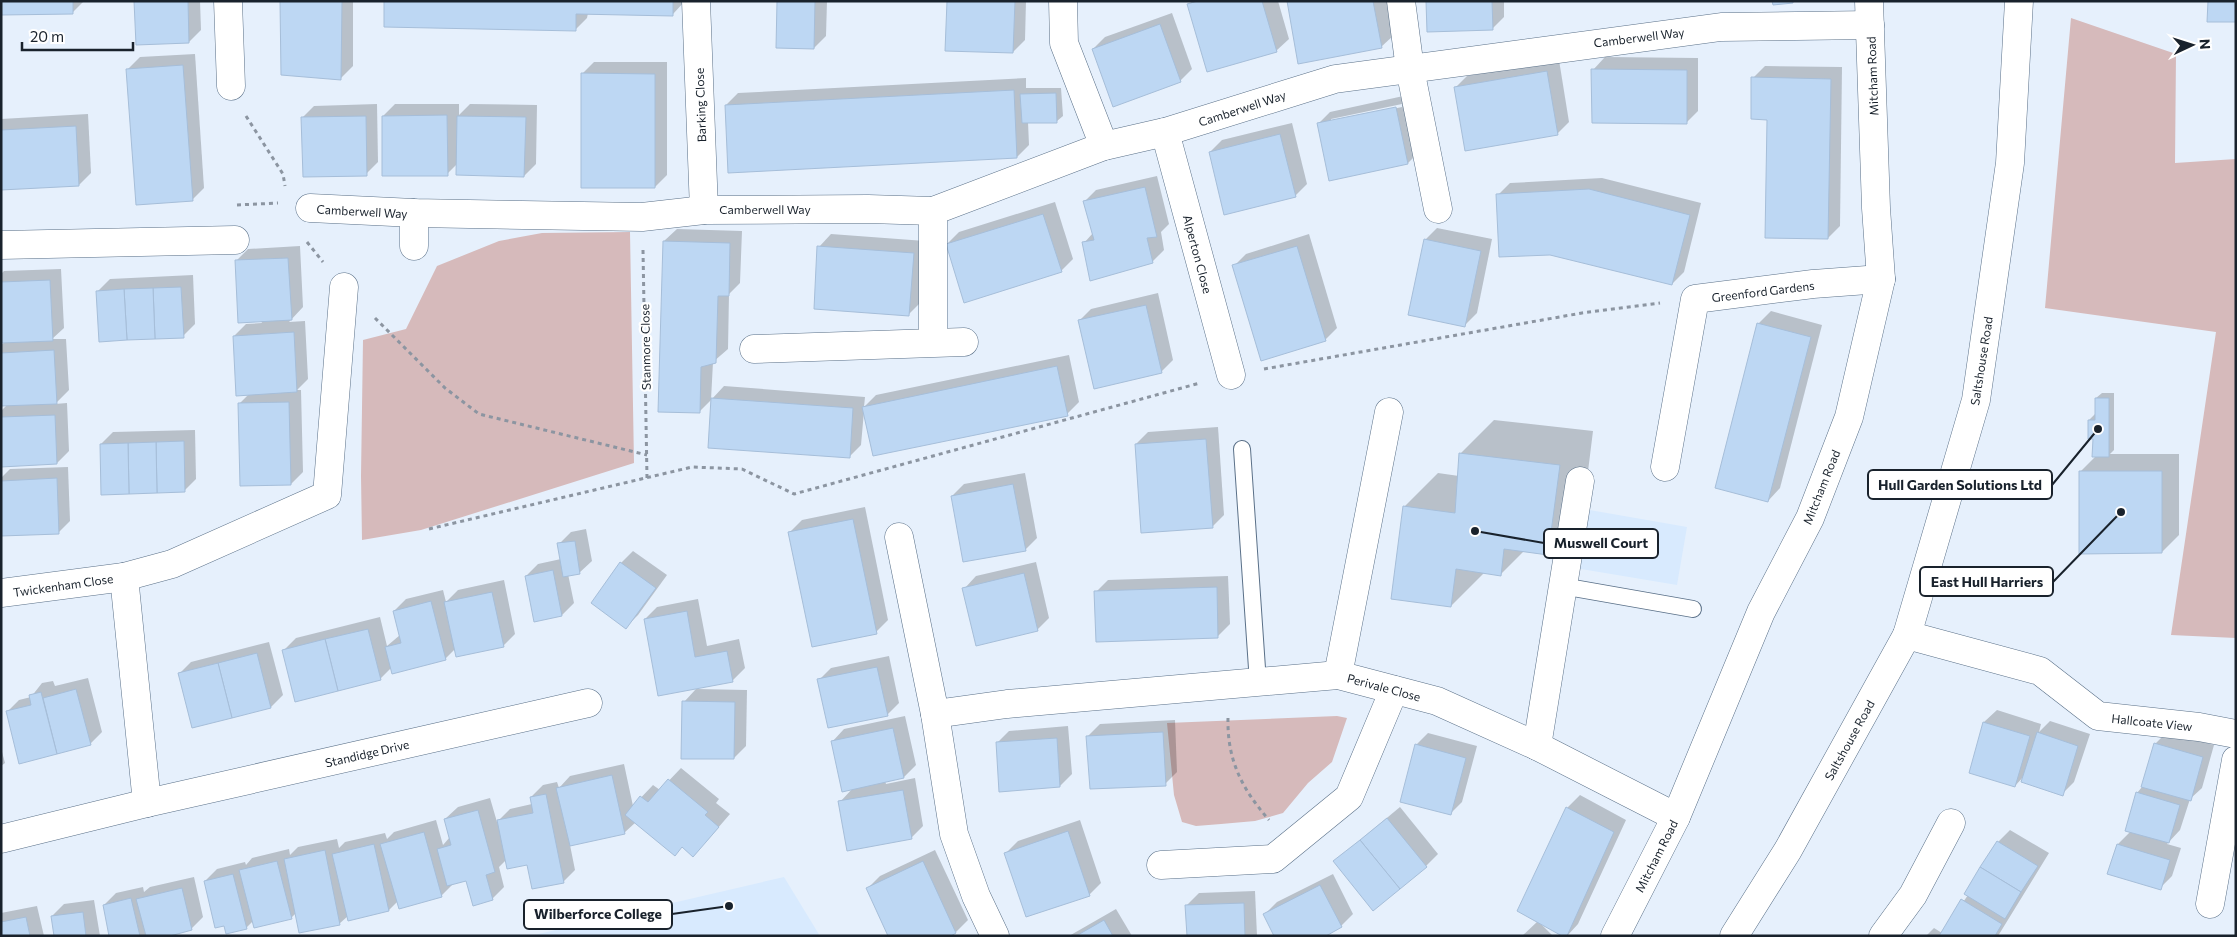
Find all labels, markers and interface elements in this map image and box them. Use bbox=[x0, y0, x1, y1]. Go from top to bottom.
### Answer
scale bar bbox=[22, 20, 134, 52]
north arrow bbox=[2167, 20, 2217, 70]
street label: Camberwell Way bbox=[1593, 24, 1685, 50]
text: 20 m bbox=[30, 27, 64, 45]
street label: Mitcham Road bbox=[1864, 36, 1880, 116]
text: N bbox=[2197, 38, 2214, 50]
street label: Barking Close bbox=[692, 68, 708, 142]
street label: Camberwell Way bbox=[1196, 87, 1288, 129]
street label: Camberwell Way bbox=[316, 202, 408, 220]
street label: Camberwell Way bbox=[719, 202, 811, 216]
street label: Alperton Close bbox=[1181, 213, 1215, 295]
street label: Greenford Gardens bbox=[1711, 278, 1815, 304]
street label: Stanmore Close bbox=[637, 304, 653, 390]
street label: Saltshouse Road bbox=[1967, 316, 1995, 406]
street label: Mitcham Road bbox=[1800, 448, 1842, 526]
callout: Hull Garden Solutions Ltd bbox=[1868, 470, 2052, 499]
text: Hull Garden Solutions Ltd bbox=[1878, 476, 2042, 493]
callout: Muswell Court bbox=[1544, 529, 1658, 558]
text: Muswell Court bbox=[1554, 534, 1648, 551]
callout: East Hull Harriers bbox=[1920, 567, 2053, 596]
street label: Twickenham Close bbox=[12, 571, 114, 599]
text: East Hull Harriers bbox=[1931, 573, 2044, 590]
street label: Perivale Close bbox=[1346, 670, 1422, 704]
street label: Saltshouse Road bbox=[1821, 697, 1877, 783]
street label: Hallcoate View bbox=[2111, 711, 2194, 733]
street label: Standidge Drive bbox=[324, 737, 410, 769]
street label: Mitcham Road bbox=[1632, 817, 1680, 895]
callout: Wilberforce College bbox=[524, 900, 672, 929]
text: Wilberforce College bbox=[534, 905, 662, 922]

